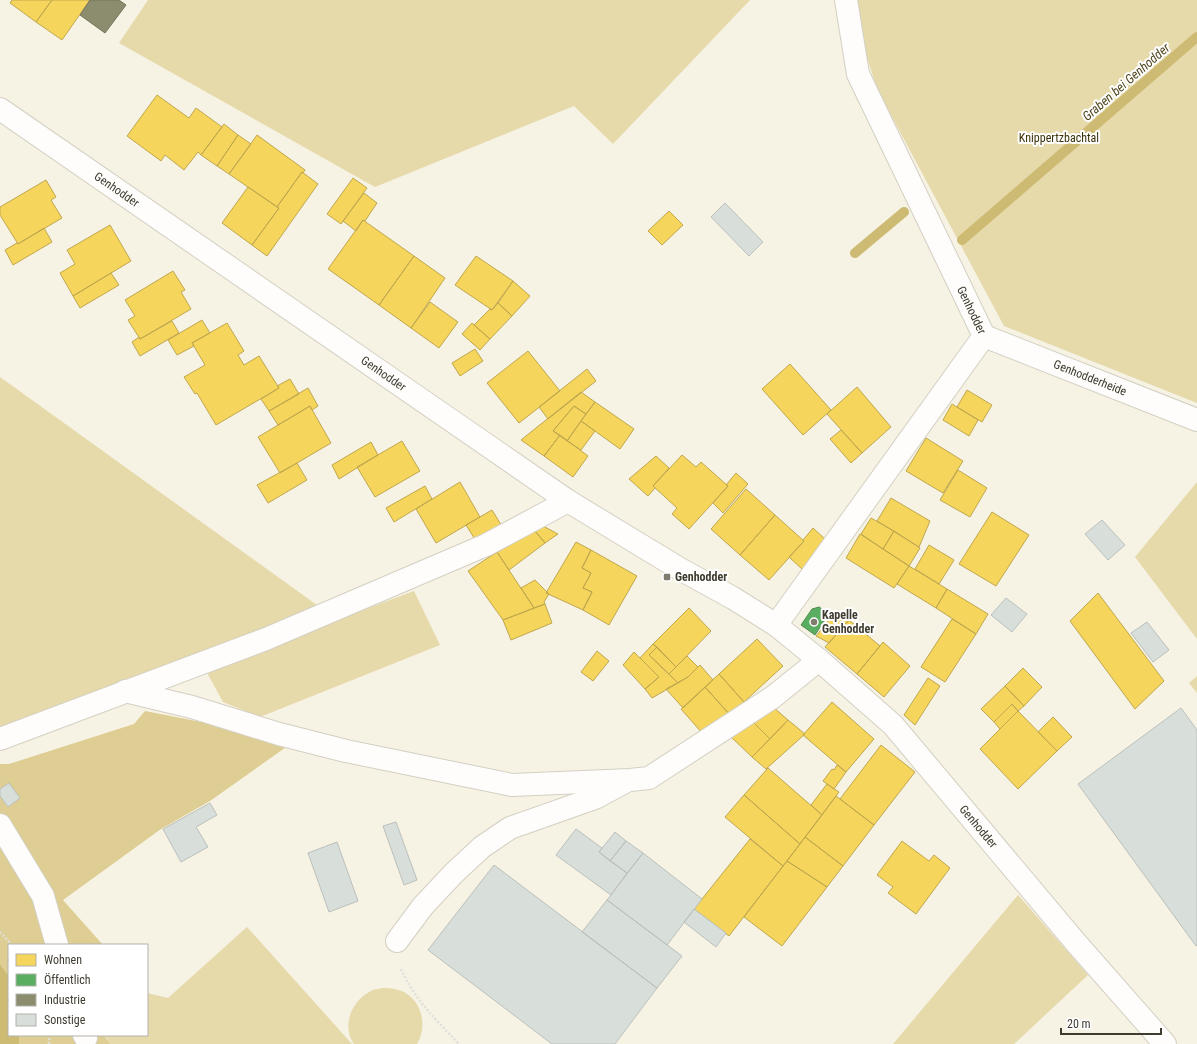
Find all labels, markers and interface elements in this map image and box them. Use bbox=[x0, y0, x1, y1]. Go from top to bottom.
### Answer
water label: Graben bei Genhodder bbox=[1079, 39, 1173, 124]
park label: Knippertzbachtal bbox=[1019, 131, 1099, 145]
street label: Genhodder bbox=[92, 169, 142, 210]
street label: Genhodder bbox=[954, 284, 989, 337]
street label: Genhodder bbox=[358, 353, 409, 394]
street label: Genhodderheide bbox=[1052, 357, 1129, 399]
place label: Genhodder bbox=[675, 570, 727, 584]
marker: Genhodder bbox=[662, 572, 672, 582]
place label: Kapelle Genhodder bbox=[822, 608, 874, 636]
marker: Kapelle Genhodder bbox=[809, 617, 819, 627]
street label: Genhodder bbox=[956, 802, 1001, 851]
legend bbox=[8, 944, 148, 1036]
text: Wohnen bbox=[44, 953, 82, 967]
text: Öffentlich bbox=[44, 972, 91, 987]
text: Industrie bbox=[44, 993, 86, 1007]
scale bar bbox=[1061, 1010, 1161, 1036]
text: Sonstige bbox=[44, 1013, 86, 1027]
text: 20 m bbox=[1067, 1017, 1091, 1031]

